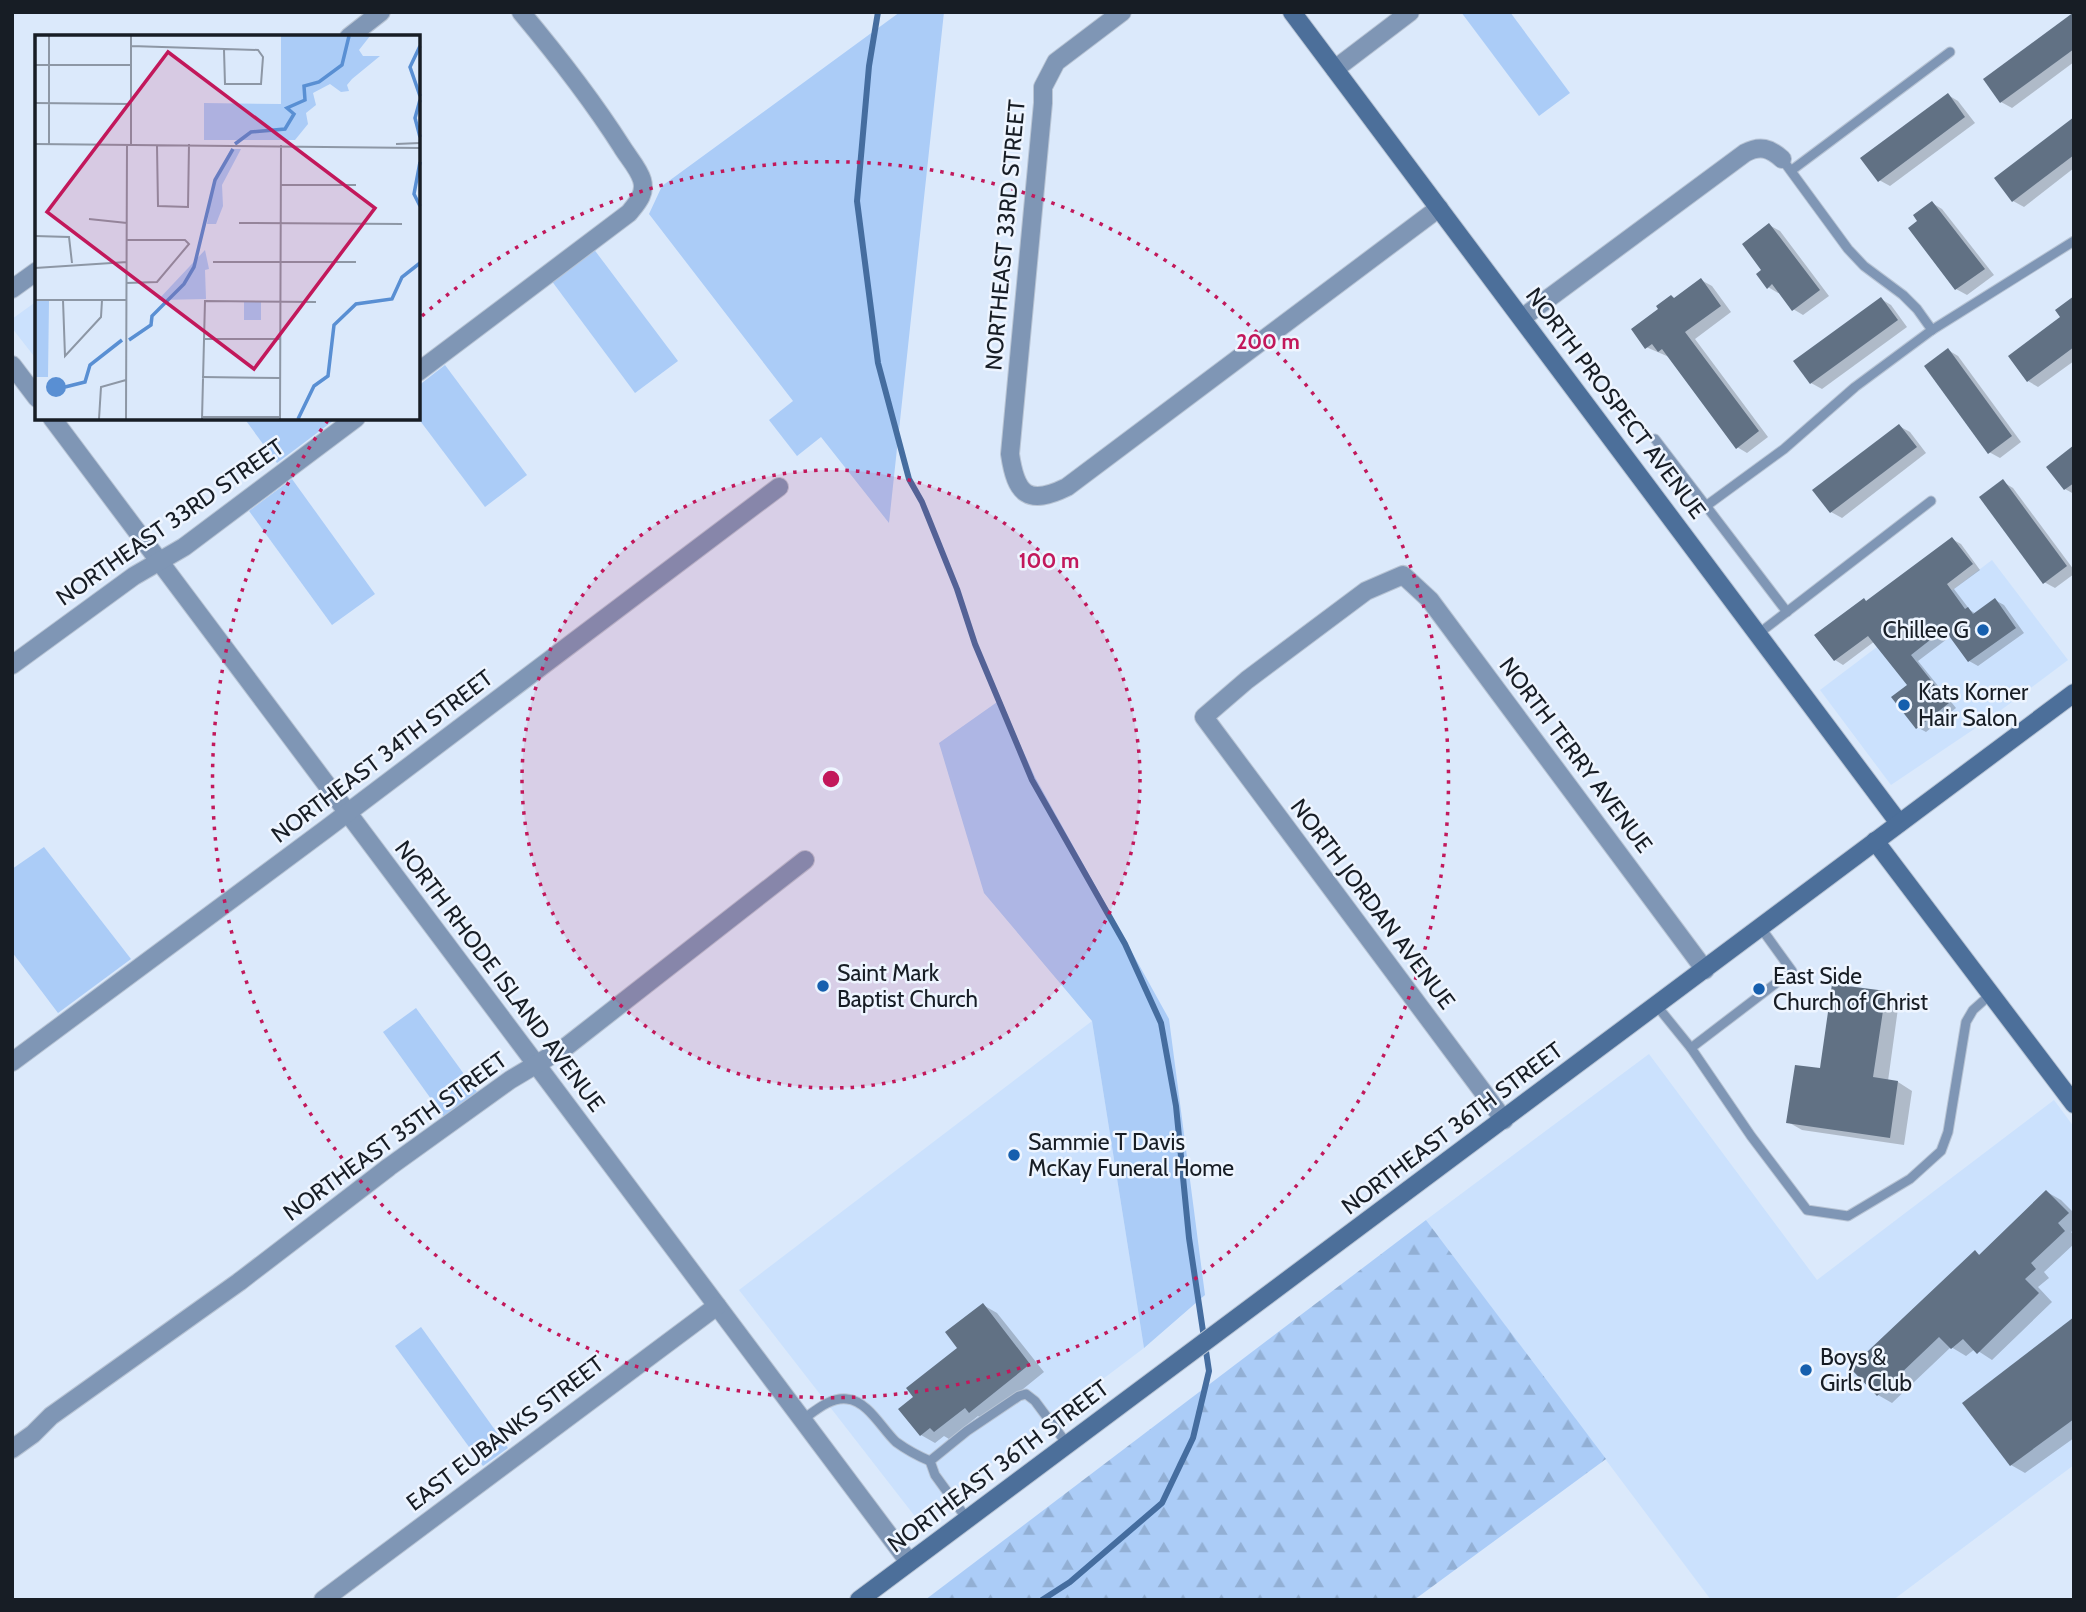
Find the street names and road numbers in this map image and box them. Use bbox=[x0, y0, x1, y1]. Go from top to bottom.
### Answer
street label: NORTHEAST 33RD STREET bbox=[979, 98, 1031, 372]
street label: NORTH PROSPECT AVENUE bbox=[1520, 282, 1712, 524]
street label: NORTHEAST 33RD STREET bbox=[51, 433, 289, 611]
street label: NORTH TERRY AVENUE bbox=[1493, 652, 1659, 858]
street label: NORTHEAST 34TH STREET bbox=[266, 664, 498, 848]
street label: NORTH JORDAN AVENUE bbox=[1285, 793, 1461, 1015]
street label: NORTH RHODE ISLAND AVENUE bbox=[389, 835, 611, 1117]
street label: NORTHEAST 36TH STREET bbox=[1336, 1036, 1568, 1220]
street label: NORTHEAST 35TH STREET bbox=[278, 1045, 512, 1227]
street label: EAST EUBANKS STREET bbox=[401, 1350, 609, 1516]
street label: NORTHEAST 36TH STREET bbox=[882, 1374, 1114, 1558]

